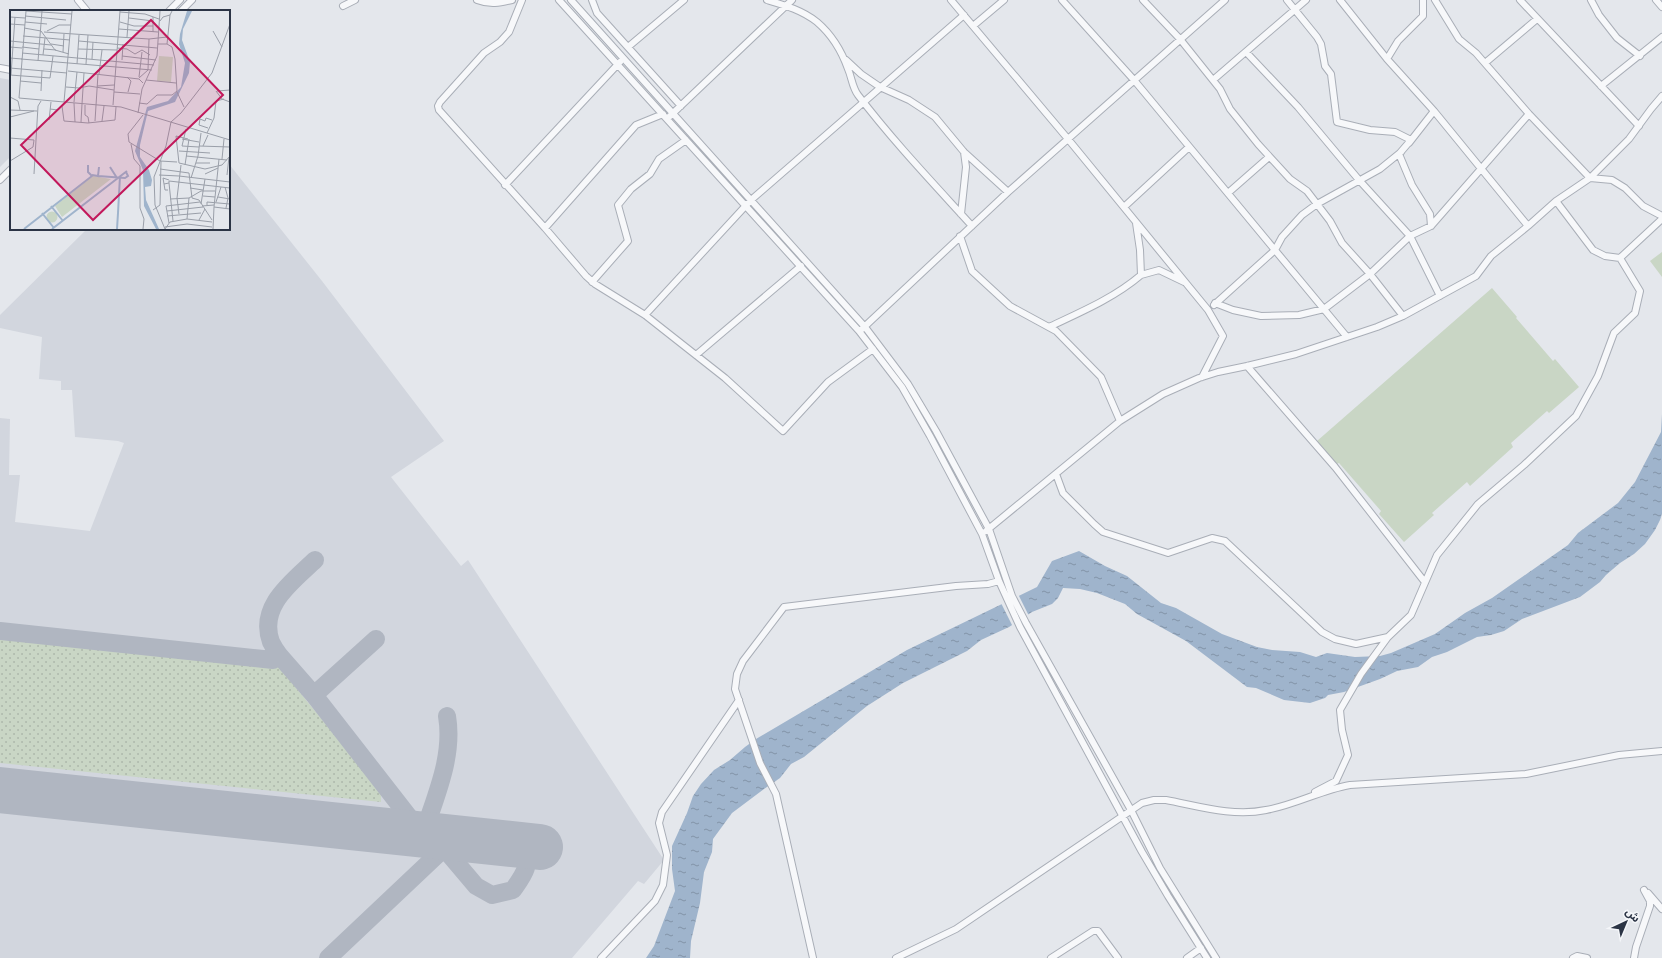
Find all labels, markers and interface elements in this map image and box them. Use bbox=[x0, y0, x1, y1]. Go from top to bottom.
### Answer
inset map bbox=[10, 10, 230, 230]
north arrow bbox=[1606, 902, 1646, 942]
text: ش bbox=[1623, 904, 1644, 925]

